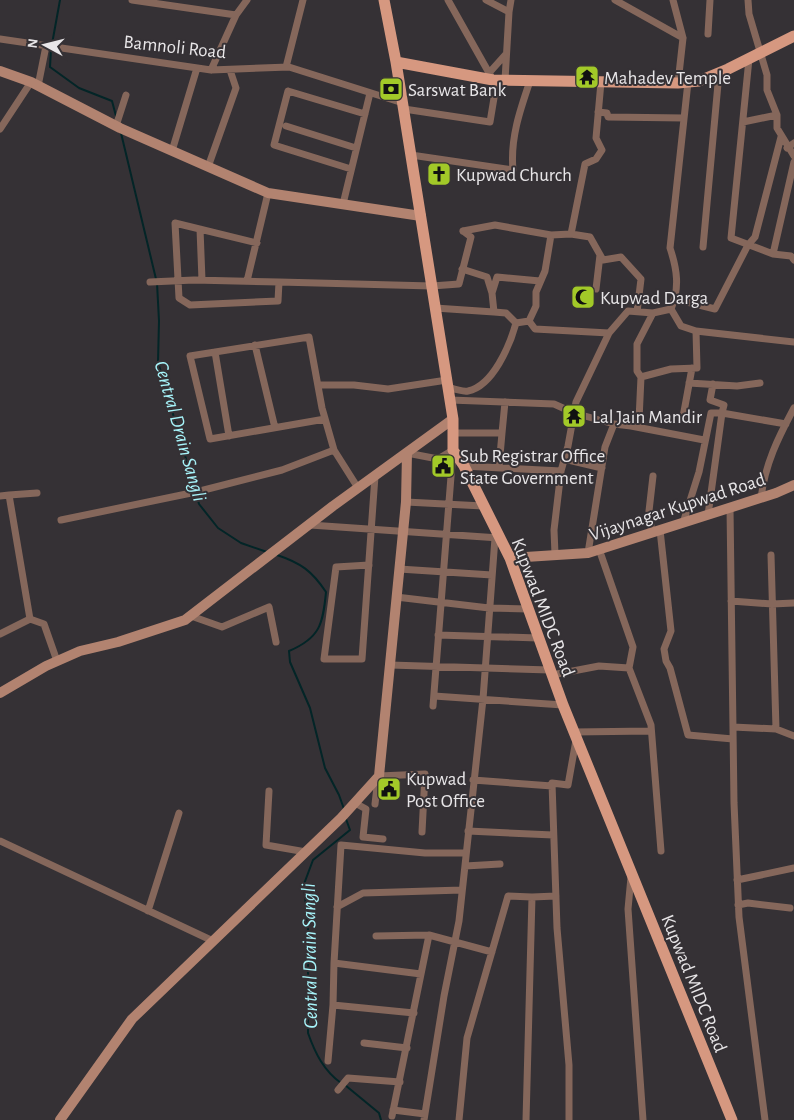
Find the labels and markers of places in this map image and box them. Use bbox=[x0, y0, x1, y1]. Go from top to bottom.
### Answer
temple icon: Mahadev Temple bbox=[574, 64, 600, 90]
place label: Mahadev Temple bbox=[604, 69, 731, 88]
bank icon: Sarswat Bank bbox=[378, 76, 404, 102]
place label: Sarswat Bank bbox=[408, 81, 506, 100]
church icon: Kupwad Church bbox=[426, 161, 452, 187]
place label: Kupwad Church bbox=[456, 166, 572, 185]
mosque icon: Kupwad Darga bbox=[570, 284, 596, 310]
place label: Kupwad Darga bbox=[600, 289, 708, 308]
temple icon: Lal Jain Mandir bbox=[561, 403, 587, 429]
place label: Lal Jain Mandir bbox=[592, 408, 702, 427]
place label: Sub Registrar Office State Government bbox=[460, 447, 605, 488]
public building icon: Sub Registrar Office State Government bbox=[430, 453, 456, 479]
place label: Kupwad Post Office bbox=[406, 770, 485, 811]
public building icon: Kupwad Post Office bbox=[376, 776, 402, 802]

